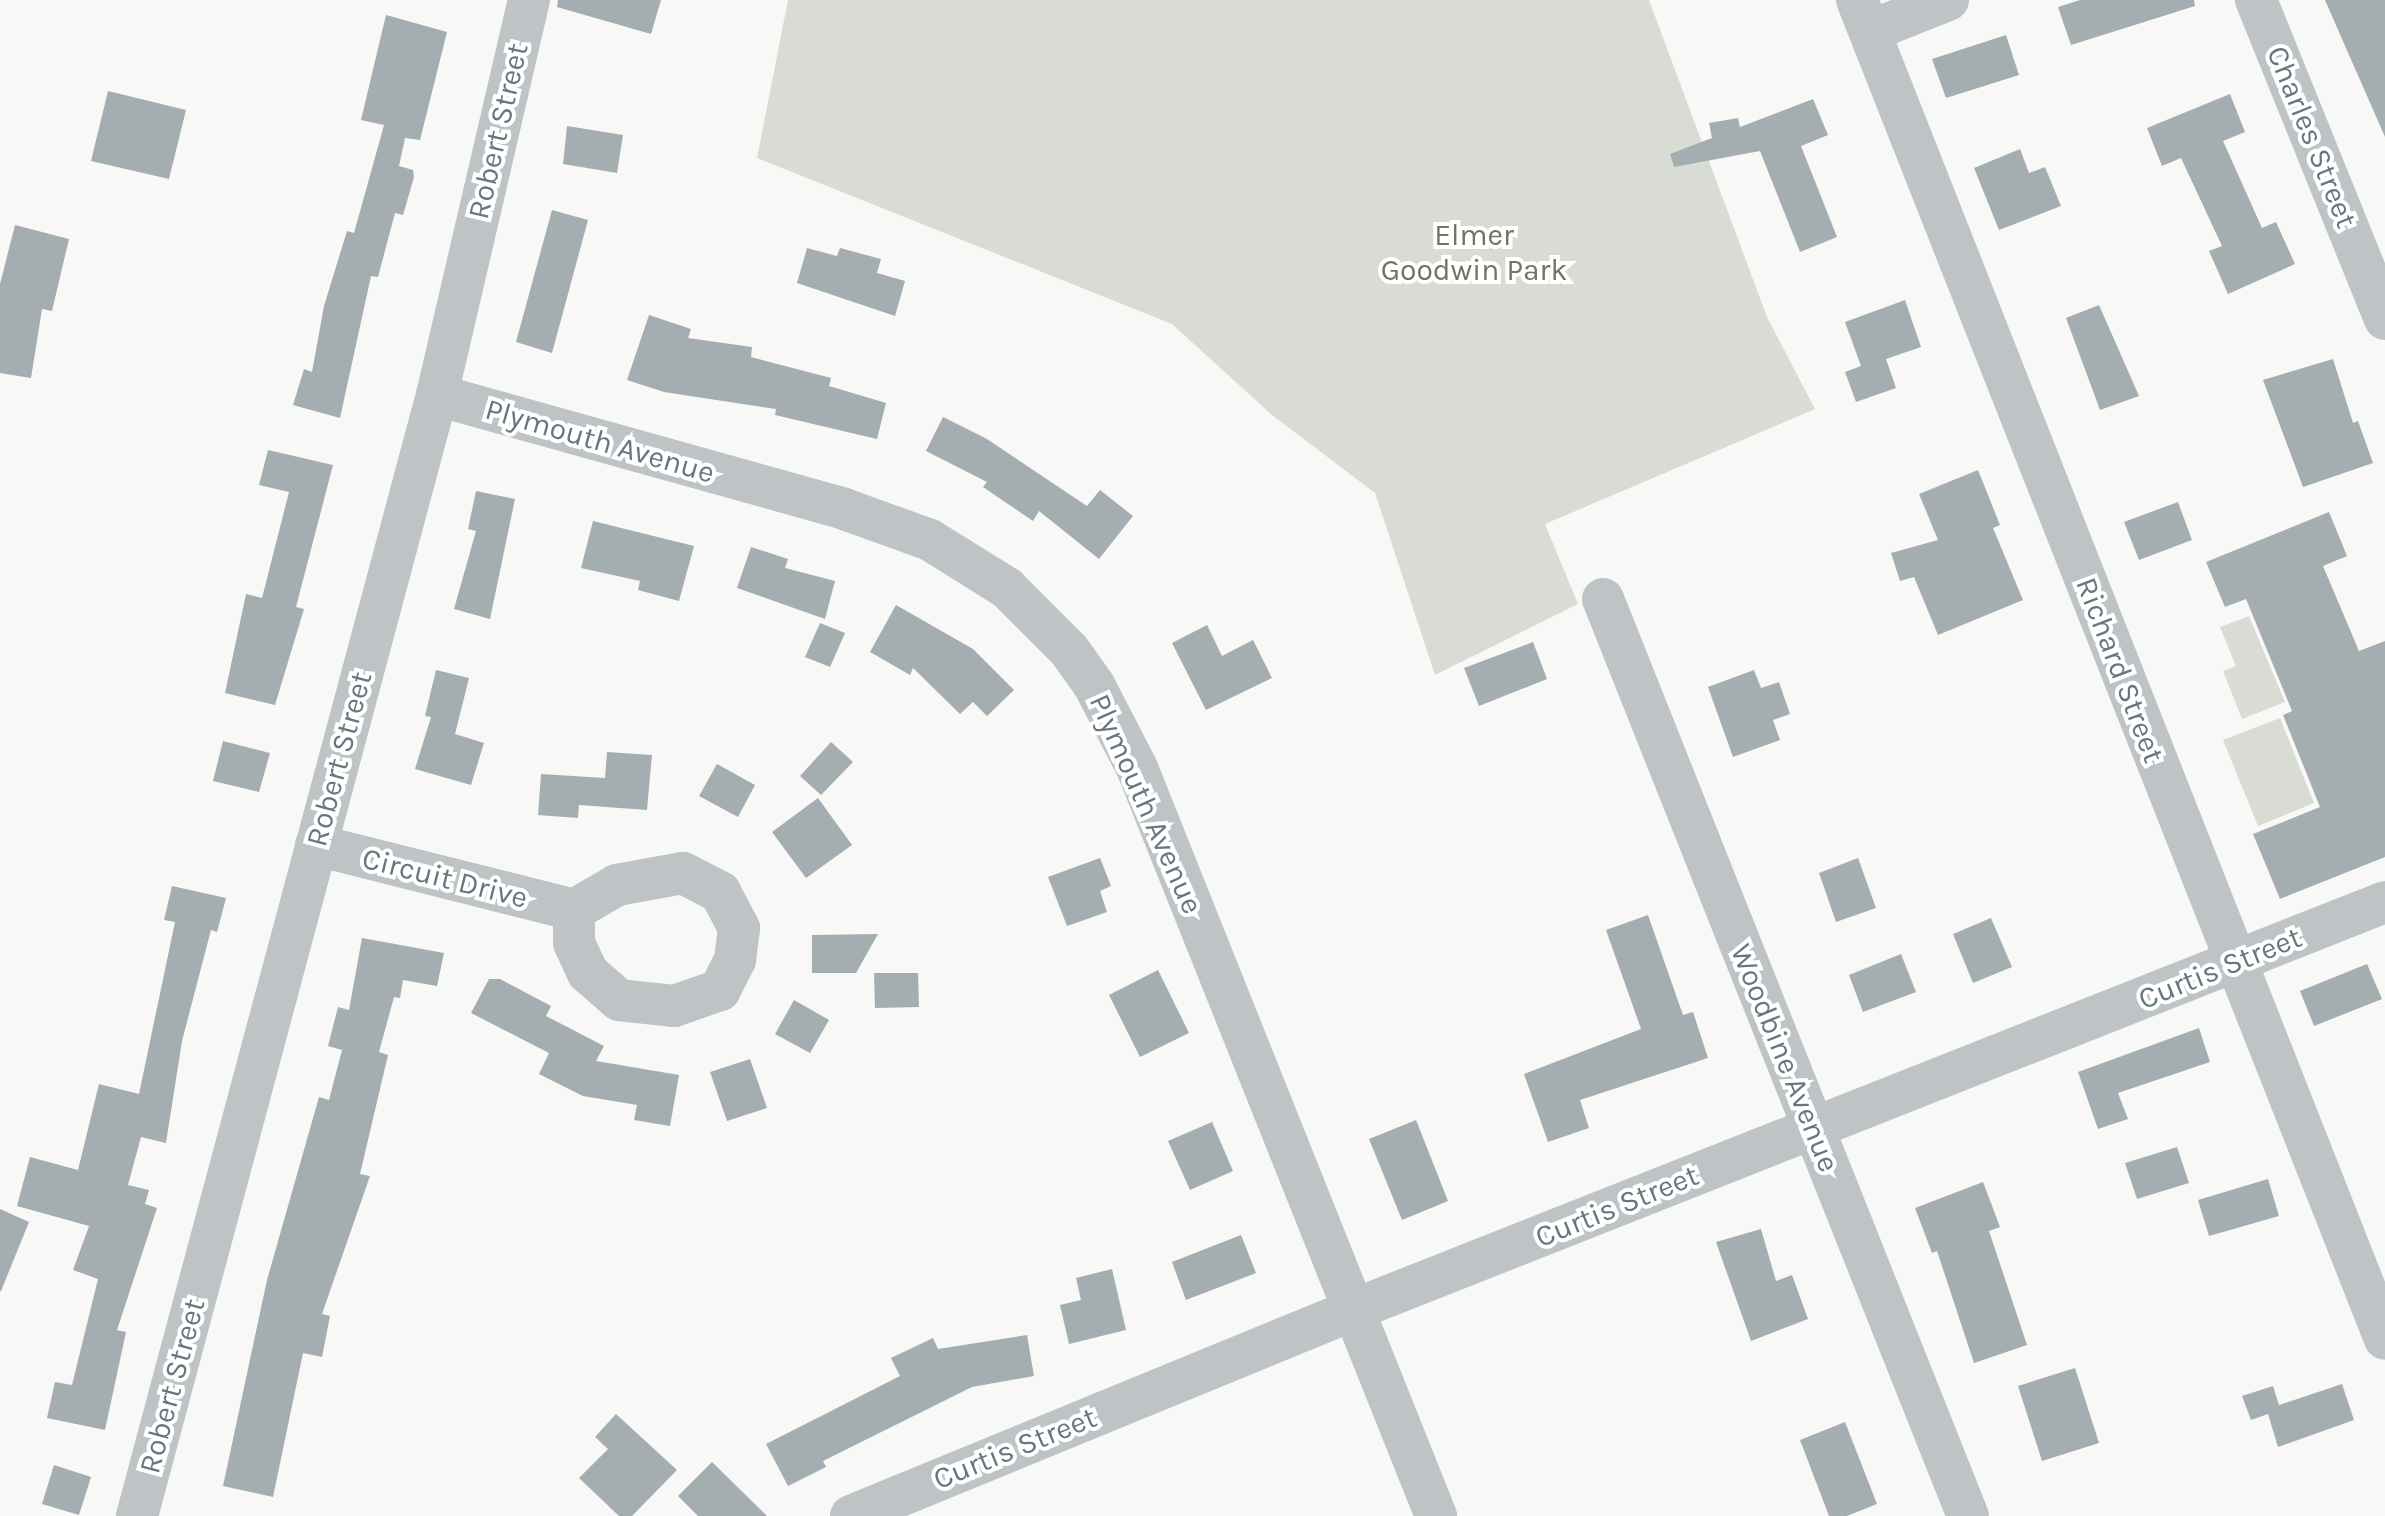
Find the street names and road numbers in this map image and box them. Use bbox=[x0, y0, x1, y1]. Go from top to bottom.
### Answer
street label: Robert Street bbox=[460, 39, 536, 223]
street label: Charles Street bbox=[2259, 41, 2365, 233]
street label: Plymouth Avenue bbox=[481, 391, 719, 491]
street label: Richard Street bbox=[2068, 572, 2172, 768]
street label: Robert Street bbox=[298, 668, 380, 850]
street label: Plymouth Avenue bbox=[1081, 688, 1211, 920]
street label: Circuit Drive bbox=[359, 840, 531, 916]
street label: Curtis Street bbox=[2133, 919, 2307, 1017]
street label: Woodbine Avenue bbox=[1723, 939, 1847, 1177]
street label: Curtis Street bbox=[1530, 1157, 1704, 1255]
street label: Robert Street bbox=[131, 1295, 213, 1477]
street label: Curtis Street bbox=[928, 1399, 1102, 1497]

